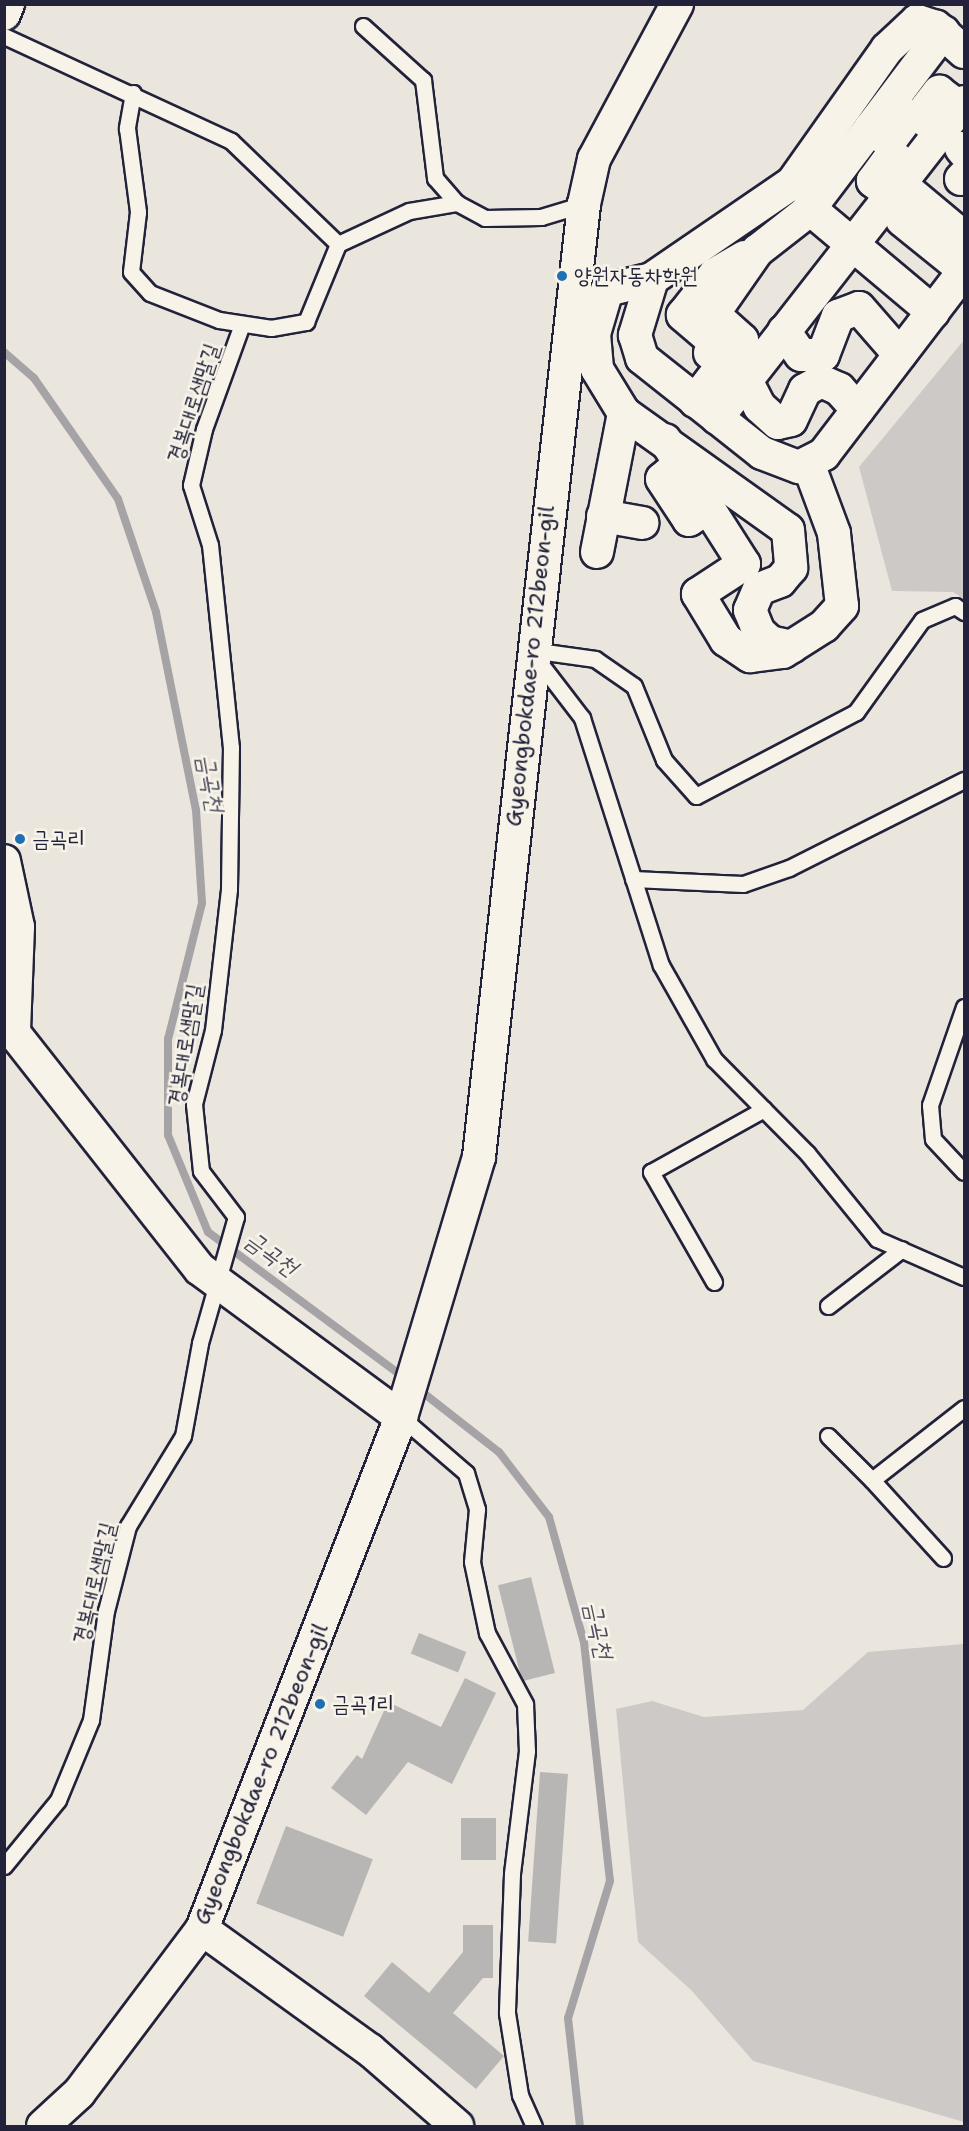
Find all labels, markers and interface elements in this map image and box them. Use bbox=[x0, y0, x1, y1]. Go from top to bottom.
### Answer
place label: 양원자동차학원 bbox=[574, 263, 698, 289]
marker: 양원자동차학원 bbox=[555, 269, 569, 283]
street label: 경복대로샘말길 bbox=[161, 340, 225, 466]
street label: Gyeongbokdae-ro 212beon-gil bbox=[500, 504, 560, 828]
water label: 금곡천 bbox=[191, 752, 229, 814]
place label: 금곡리 bbox=[32, 826, 85, 852]
marker: 금곡리 bbox=[13, 832, 27, 846]
street label: 경복대로샘말길 bbox=[162, 982, 208, 1108]
water label: 금곡천 bbox=[239, 1225, 303, 1283]
street label: 경복대로샘말길 bbox=[67, 1520, 121, 1646]
water label: 금곡천 bbox=[578, 1599, 618, 1661]
street label: Gyeongbokdae-ro 212beon-gil bbox=[188, 1620, 334, 1928]
place label: 금곡1리 bbox=[332, 1691, 394, 1717]
marker: 금곡1리 bbox=[313, 1697, 327, 1711]

